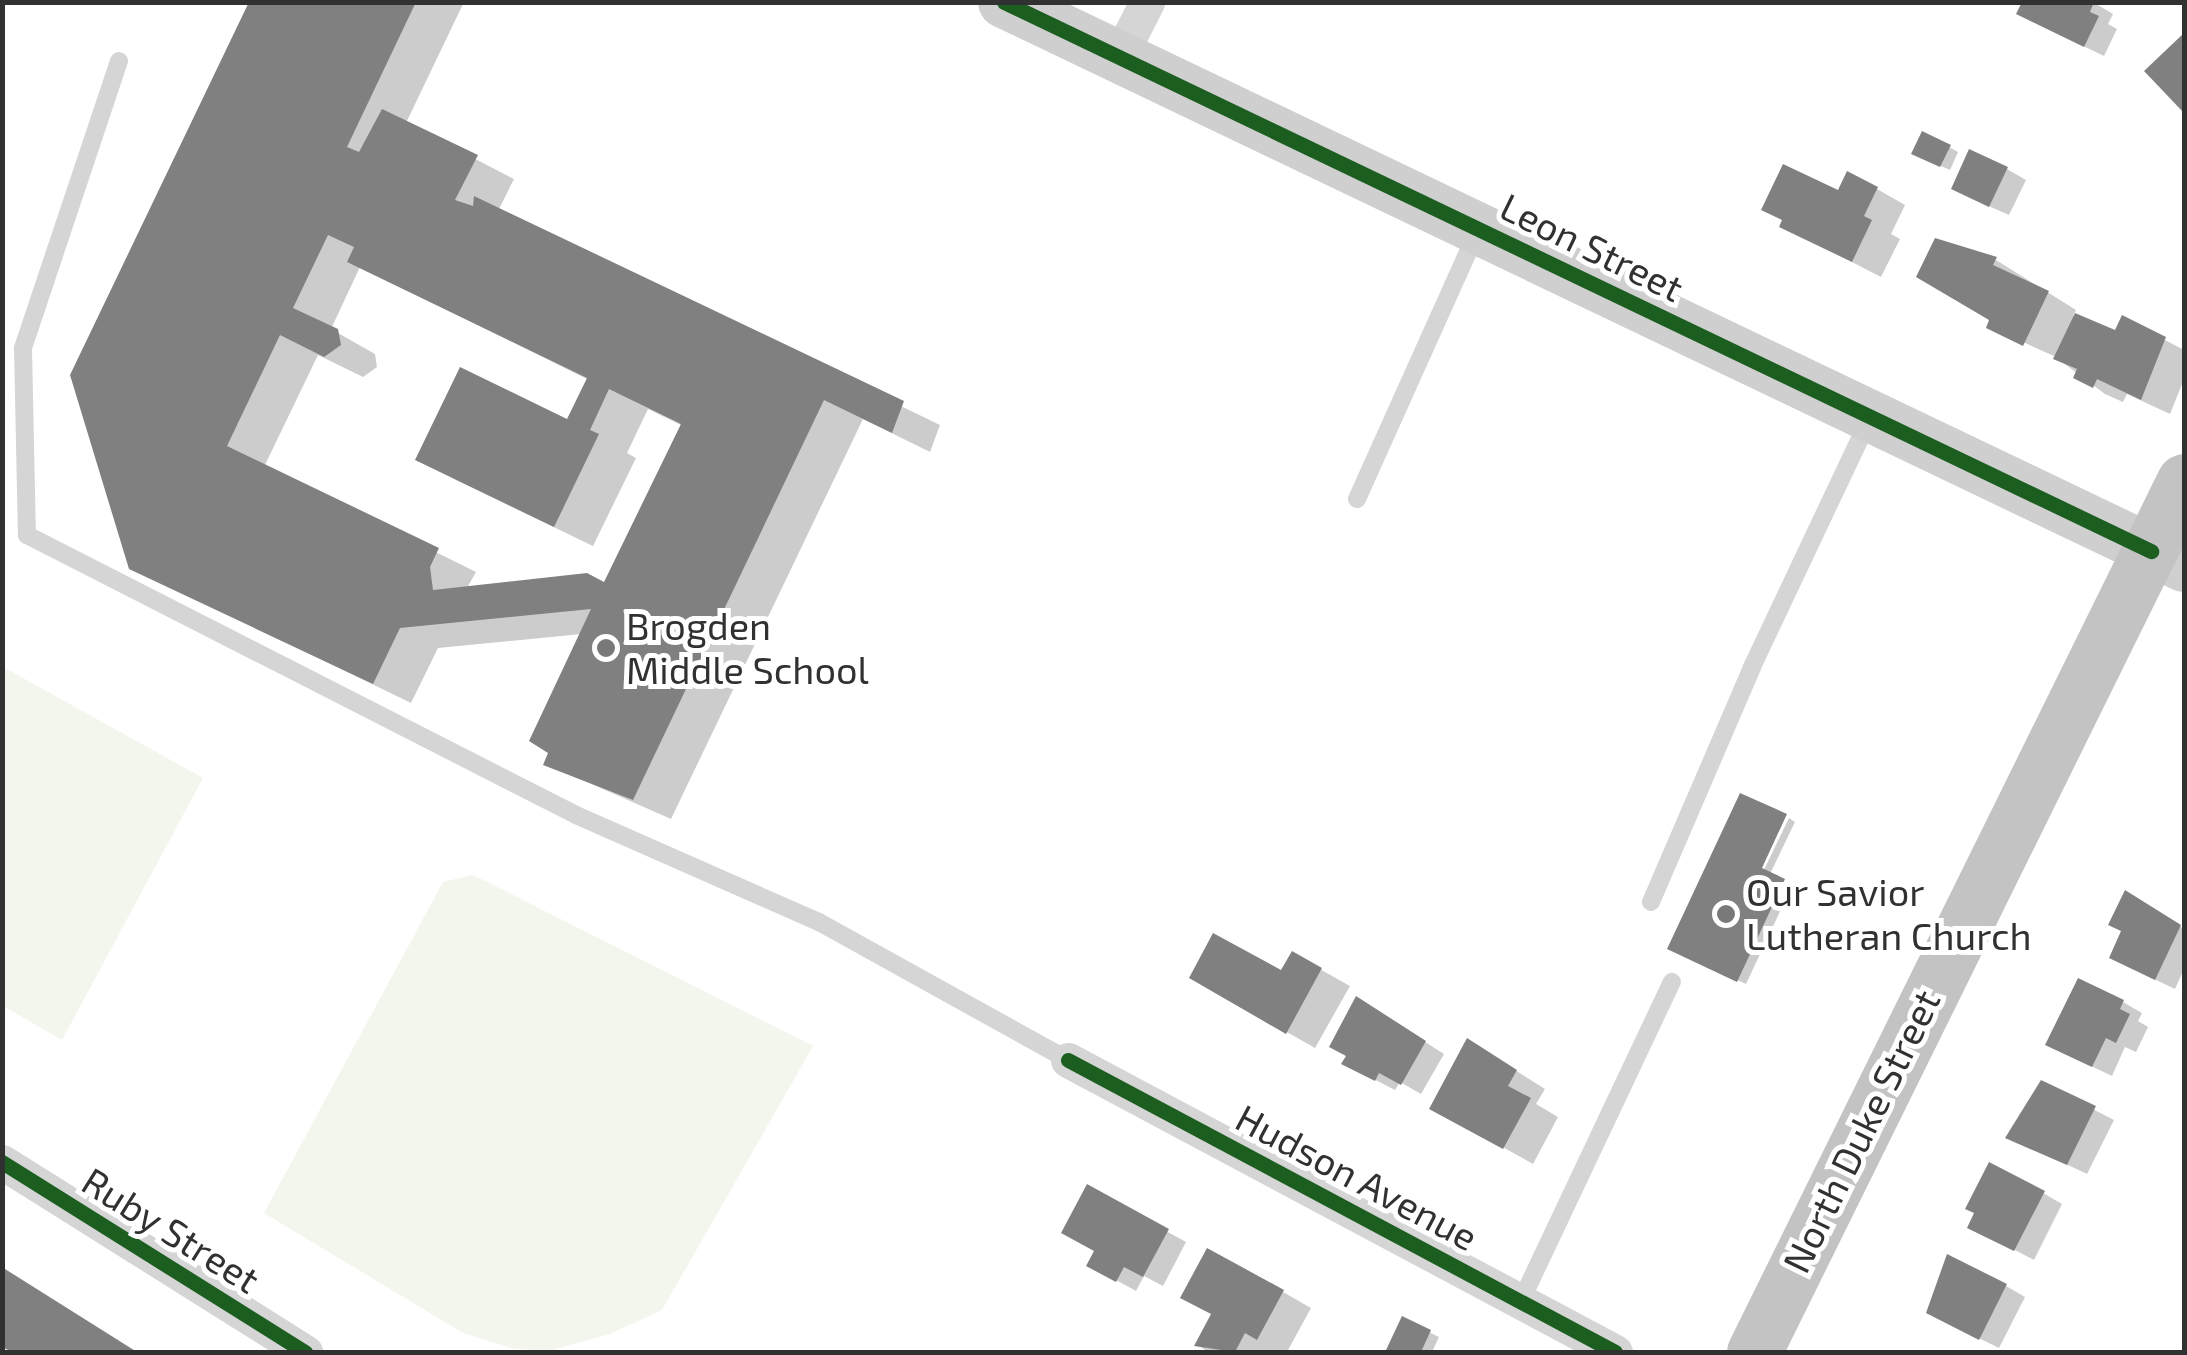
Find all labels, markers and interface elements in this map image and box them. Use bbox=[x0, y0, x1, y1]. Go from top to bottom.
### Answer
street label: Leon Street bbox=[1493, 183, 1691, 311]
place label: Brogden Middle School bbox=[626, 603, 869, 692]
marker: Brogden Middle School bbox=[595, 637, 617, 659]
place label: Our Savior Lutheran Church bbox=[1746, 869, 2032, 958]
marker: Our Savior Lutheran Church bbox=[1715, 903, 1737, 925]
street label: North Duke Street bbox=[1773, 982, 1949, 1280]
street label: Hudson Avenue bbox=[1228, 1094, 1486, 1260]
street label: Ruby Street bbox=[74, 1157, 268, 1303]

